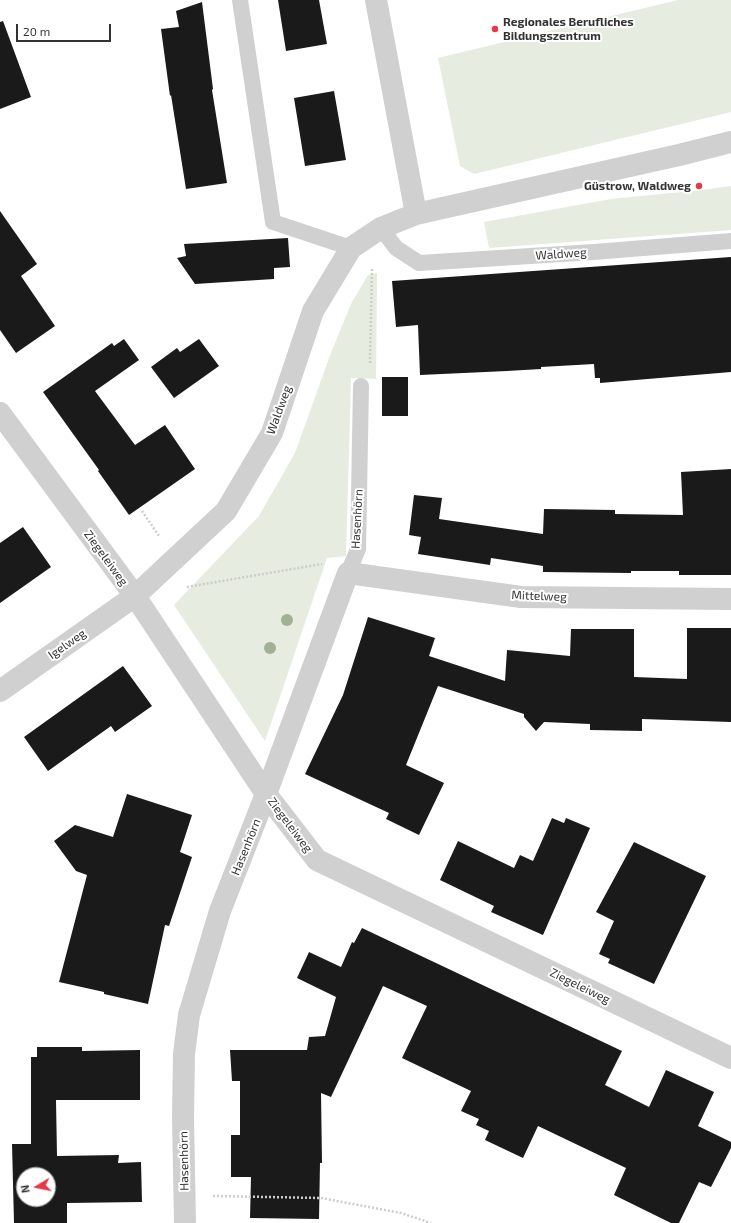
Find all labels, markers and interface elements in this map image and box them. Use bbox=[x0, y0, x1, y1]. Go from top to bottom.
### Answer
place label: Regionales Berufliches Bildungszentrum bbox=[503, 15, 634, 43]
scale bar bbox=[18, 16, 113, 42]
text: 20 m bbox=[23, 24, 50, 38]
marker: Regionales Berufliches Bildungszentrum bbox=[490, 24, 500, 34]
place label: Güstrow, Waldweg bbox=[584, 179, 691, 193]
marker: Güstrow, Waldweg bbox=[694, 181, 704, 191]
street label: Waldweg bbox=[535, 245, 587, 263]
street label: Waldweg bbox=[263, 383, 295, 437]
street label: Hasenhörn bbox=[348, 489, 366, 549]
street label: Ziegeleiweg bbox=[81, 527, 131, 589]
street label: Mittelweg bbox=[511, 588, 567, 604]
street label: Igelweg bbox=[45, 626, 89, 662]
street label: Ziegeleiweg bbox=[265, 795, 315, 855]
street label: Hasenhörn bbox=[228, 817, 264, 877]
street label: Ziegeleiweg bbox=[548, 965, 612, 1007]
street label: Hasenhörn bbox=[176, 1131, 192, 1191]
north arrow bbox=[16, 1167, 56, 1207]
text: N bbox=[18, 1184, 32, 1194]

